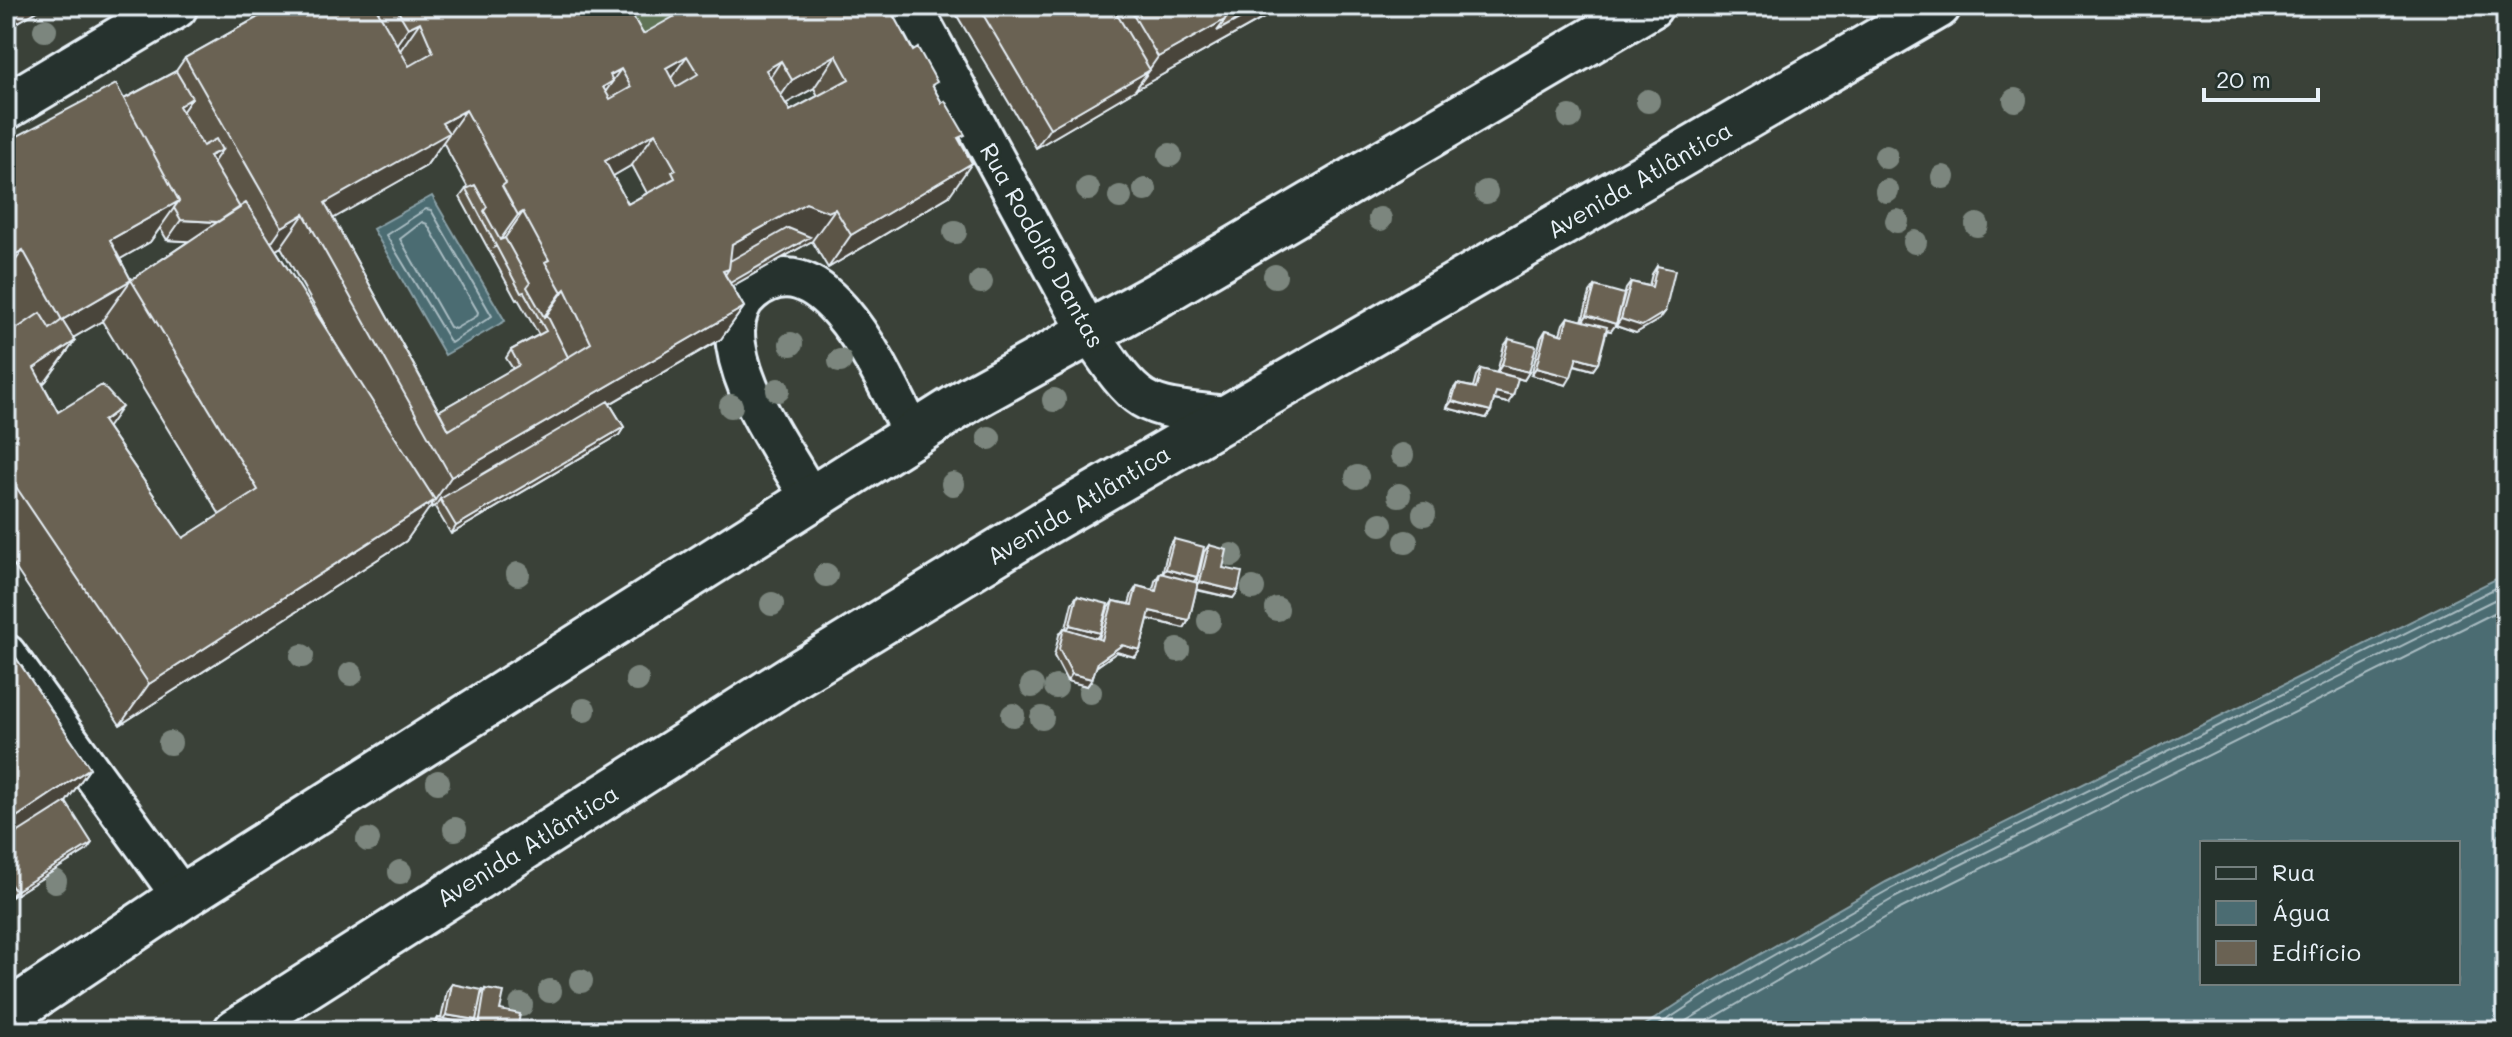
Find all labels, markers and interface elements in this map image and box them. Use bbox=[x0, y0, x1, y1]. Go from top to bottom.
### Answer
scale bar bbox=[2204, 52, 2318, 102]
text: 20 m bbox=[2216, 63, 2271, 94]
street label: Avenida Atlântica bbox=[1541, 113, 1737, 245]
street label: Rua Rodolfo Dantas bbox=[974, 137, 1112, 353]
street label: Avenida Atlântica bbox=[981, 437, 1175, 571]
street label: Avenida Atlântica bbox=[430, 777, 624, 913]
legend bbox=[2200, 841, 2460, 985]
text: Rua bbox=[2272, 856, 2315, 887]
text: Água bbox=[2272, 896, 2331, 927]
text: Edifício bbox=[2272, 936, 2361, 967]

